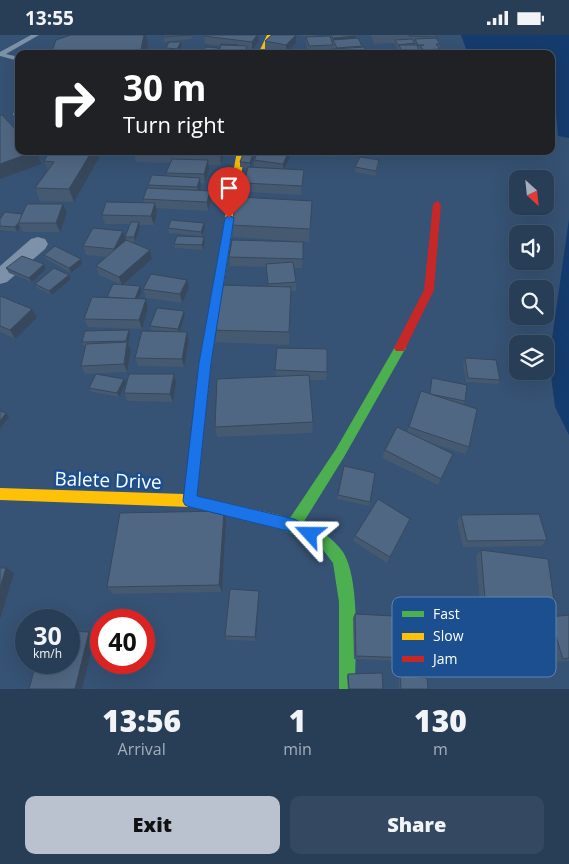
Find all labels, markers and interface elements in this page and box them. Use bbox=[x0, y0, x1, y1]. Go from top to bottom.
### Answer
text: 13:55 bbox=[25, 5, 74, 31]
text: 30 m bbox=[123, 64, 206, 111]
icon: right bbox=[40, 70, 105, 135]
text: Turn right bbox=[123, 109, 225, 139]
pin bbox=[208, 167, 250, 218]
north arrow bbox=[509, 170, 554, 215]
map controls bbox=[509, 170, 554, 380]
icon: arrive bbox=[215, 174, 243, 202]
button: sound bbox=[509, 225, 554, 270]
button: search bbox=[509, 280, 554, 325]
button: layers bbox=[509, 335, 554, 380]
street label: Balete Drive bbox=[54, 465, 162, 495]
position arrow bbox=[283, 507, 335, 559]
legend bbox=[392, 597, 556, 677]
text: Fast bbox=[433, 604, 460, 623]
speed limit sign: 40 bbox=[90, 609, 155, 674]
text: 30 bbox=[33, 618, 62, 652]
text: Slow bbox=[433, 626, 464, 645]
text: km/h bbox=[33, 645, 62, 662]
text: Jam bbox=[431, 649, 458, 668]
text: 13:56 bbox=[102, 700, 181, 741]
text: 1 bbox=[289, 700, 306, 741]
text: 130 bbox=[414, 700, 467, 741]
text: Arrival bbox=[118, 738, 166, 760]
text: min bbox=[283, 738, 312, 760]
text: m bbox=[433, 738, 448, 760]
button: Exit bbox=[25, 796, 280, 854]
button: Share bbox=[290, 796, 544, 854]

